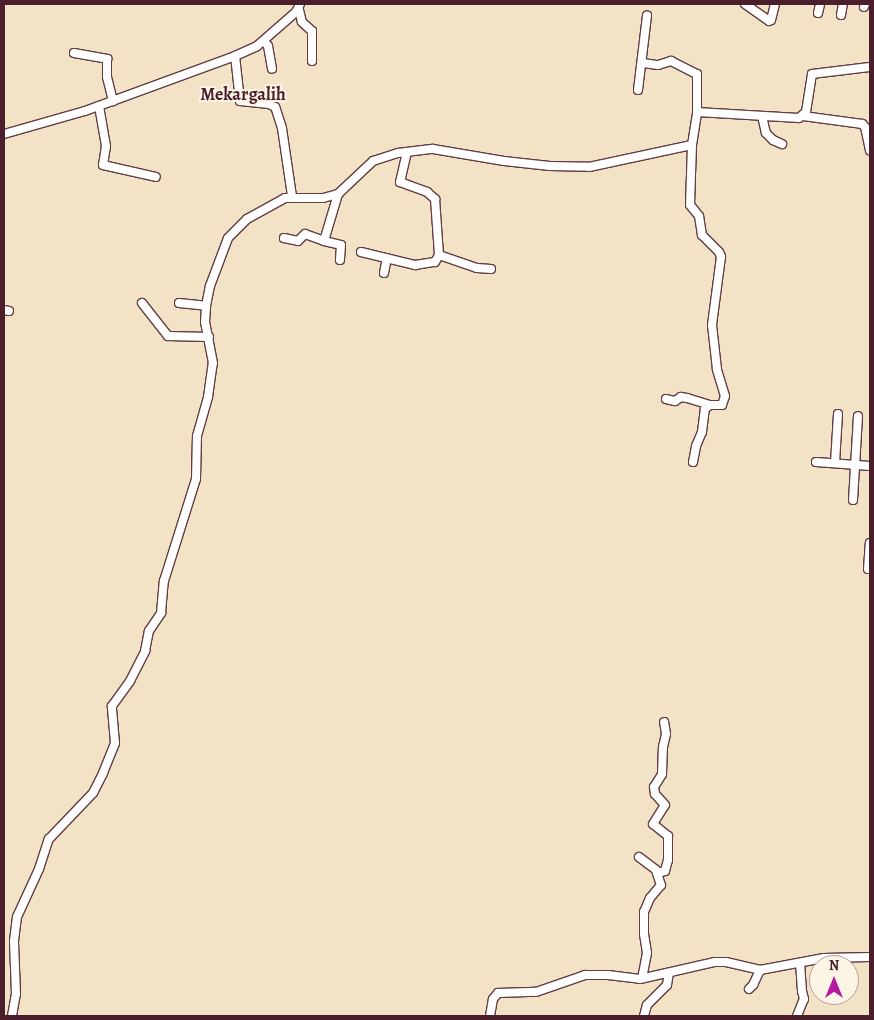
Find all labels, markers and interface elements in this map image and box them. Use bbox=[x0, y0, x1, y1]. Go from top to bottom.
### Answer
district label: Mekargalih bbox=[200, 83, 286, 105]
north arrow bbox=[809, 955, 859, 1005]
text: N bbox=[829, 956, 839, 975]

